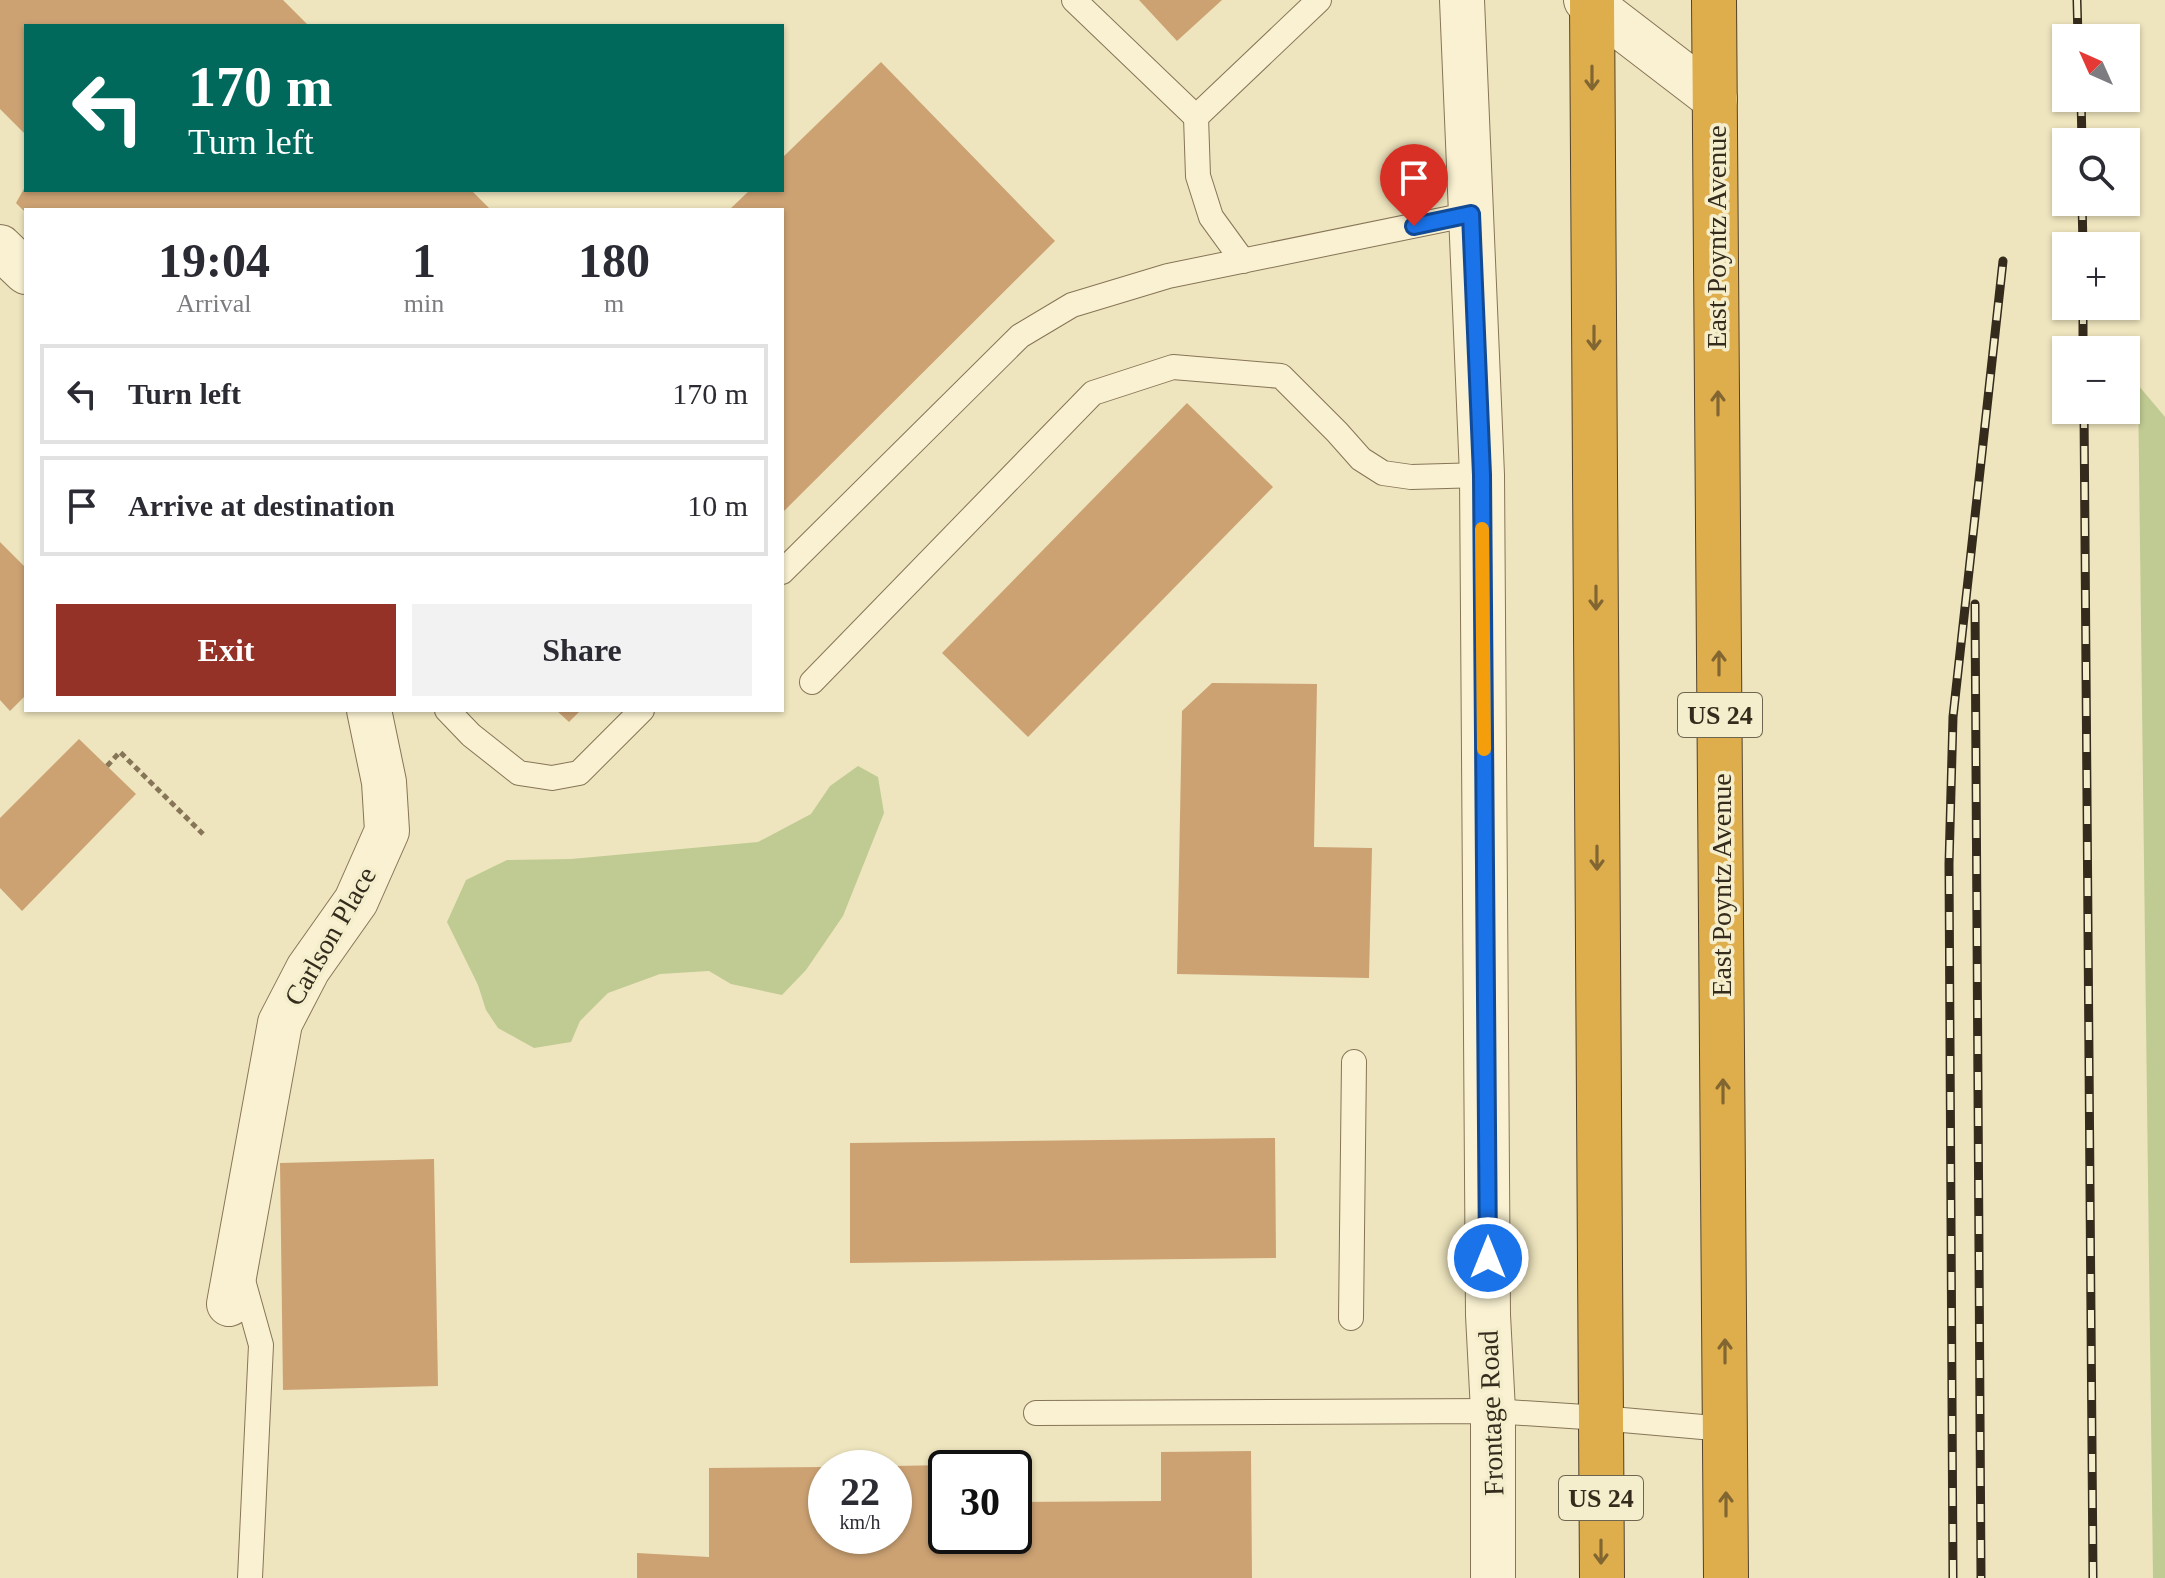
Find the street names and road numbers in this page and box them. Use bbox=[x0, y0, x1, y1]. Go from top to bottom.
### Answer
street label: East Poyntz Avenue bbox=[1701, 125, 1732, 349]
road number: US 24 bbox=[1678, 693, 1762, 737]
street label: East Poyntz Avenue bbox=[1706, 773, 1737, 997]
street label: Carlson Place bbox=[278, 861, 382, 1011]
street label: Frontage Road bbox=[1473, 1330, 1509, 1496]
road number: US 24 bbox=[1559, 1476, 1643, 1520]

